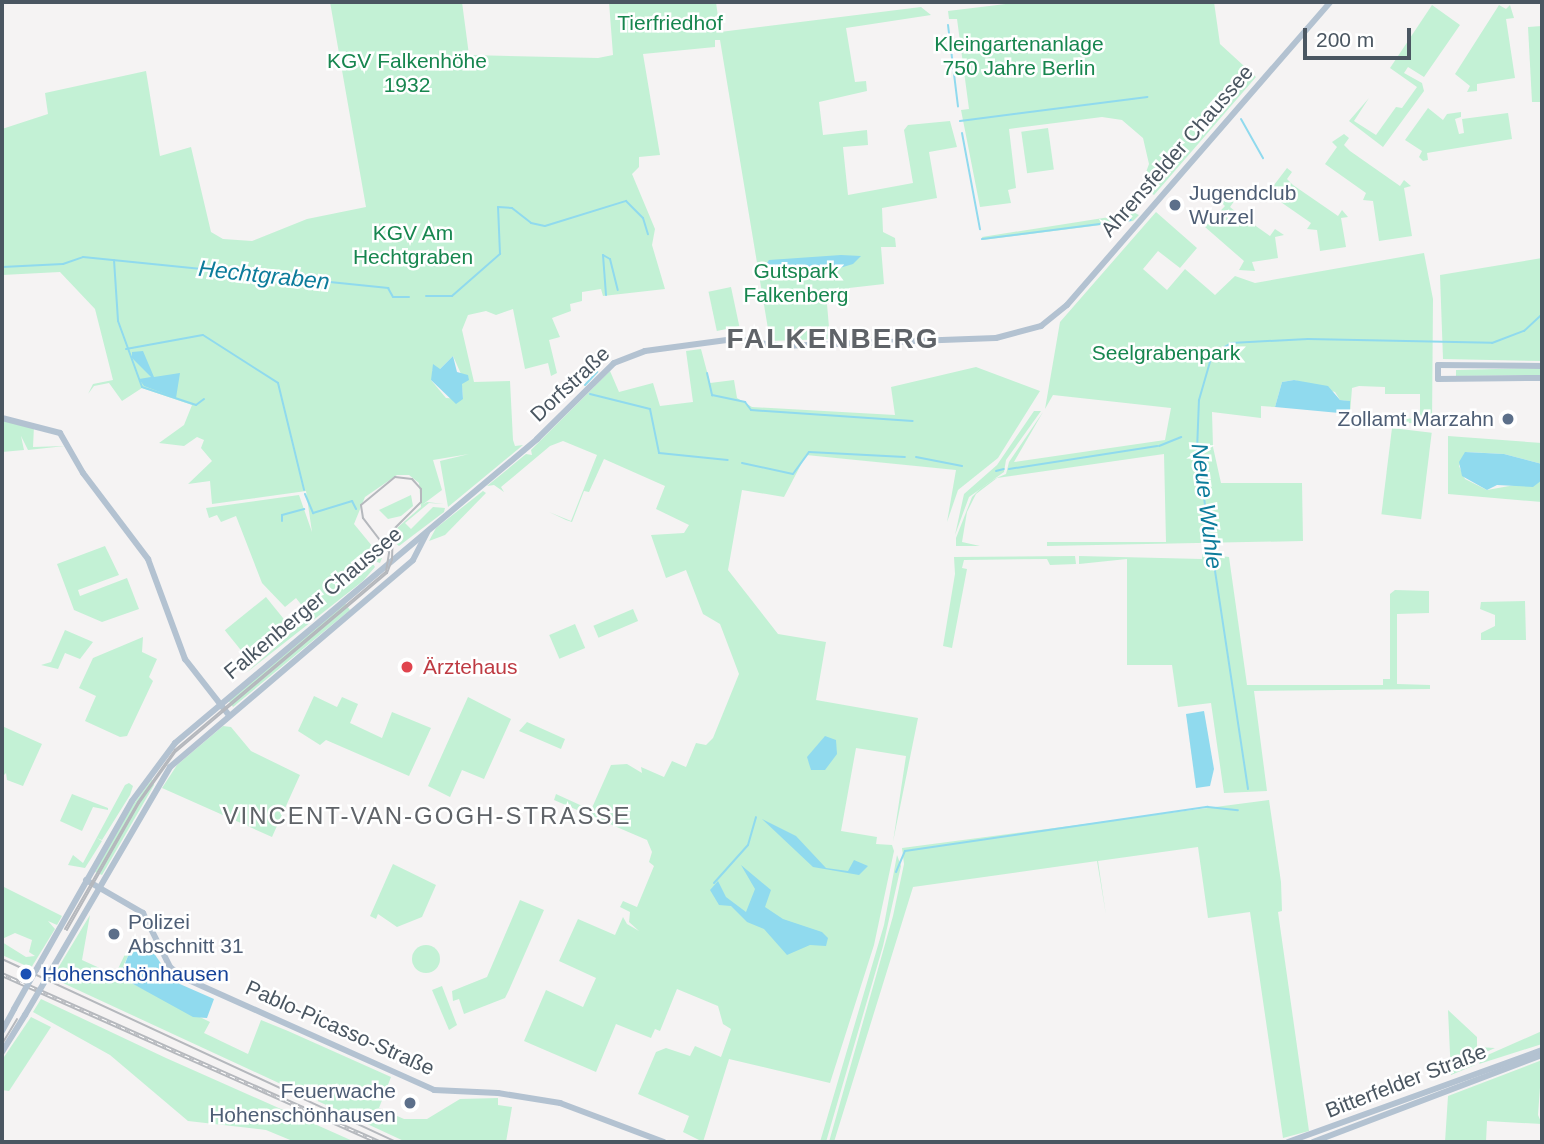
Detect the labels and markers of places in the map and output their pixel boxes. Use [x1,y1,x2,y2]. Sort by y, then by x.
place label: Jugendclub Wurzel [1189,180,1296,230]
marker: Jugendclub Wurzel [1167,197,1183,213]
place label: Zollamt Marzahn [1338,406,1494,432]
marker: Zollamt Marzahn [1500,411,1516,427]
place label: Ärztehaus [423,654,518,680]
marker: Ärztehaus [397,657,417,677]
place label: Polizei Abschnitt 31 [128,909,244,959]
marker: Polizei Abschnitt 31 [106,926,122,942]
place label: Hohenschönhausen [42,961,229,987]
marker: Hohenschönhausen [16,964,36,984]
place label: Feuerwache Hohenschönhausen [209,1078,396,1128]
marker: Feuerwache Hohenschönhausen [402,1095,418,1111]

